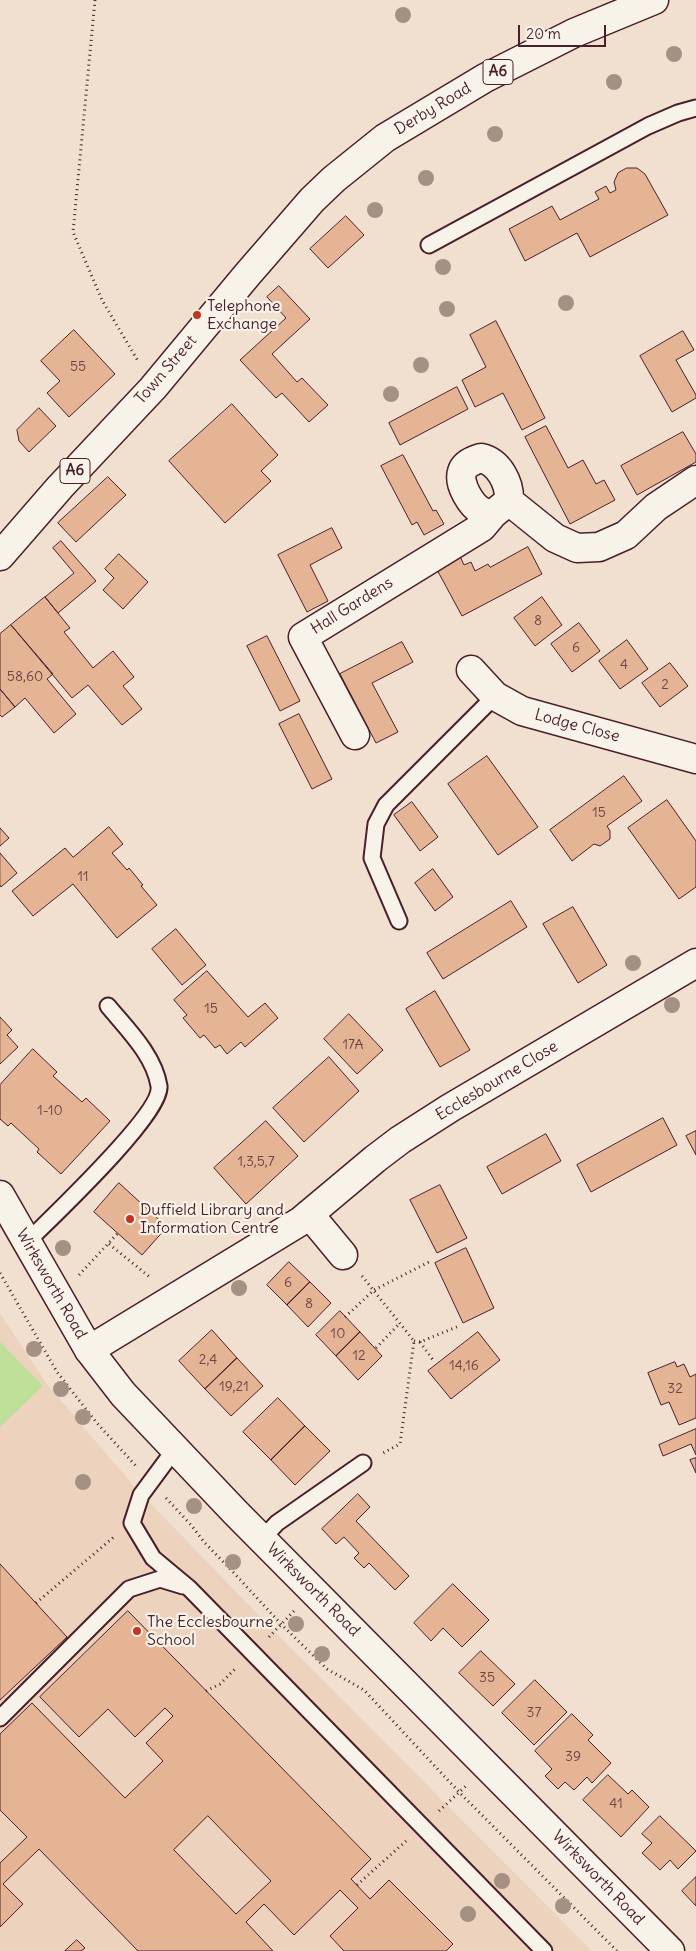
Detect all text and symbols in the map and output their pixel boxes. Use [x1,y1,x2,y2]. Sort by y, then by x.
scale bar [521,15,608,47]
text: 20 m [526,24,561,43]
road number: A6 [483,60,513,84]
street label: Derby Road [391,79,475,139]
place label: Telephone Exchange [207,296,280,334]
marker: Telephone Exchange [191,309,203,321]
street label: Town Street [131,332,201,408]
house number: 55 [70,359,86,375]
road number: A6 [60,458,90,484]
street label: Hall Gardens [307,573,397,639]
house number: 8 [534,613,542,629]
house number: 6 [572,640,580,656]
house number: 4 [620,657,628,673]
house number: 58,60 [7,669,43,685]
house number: 2 [661,677,669,693]
street label: Lodge Close [532,705,622,747]
house number: 15 [592,805,606,821]
house number: 11 [77,869,89,885]
house number: 15 [204,1001,218,1017]
house number: 17A [342,1037,364,1053]
street label: Ecclesbourne Close [432,1037,562,1125]
house number: 1-10 [37,1103,63,1119]
house number: 1,3,5,7 [237,1154,275,1170]
place label: Duffield Library and Information Centre [140,1200,284,1238]
marker: Duffield Library and Information Centre [124,1213,136,1225]
street label: Wirksworth Road [12,1225,90,1343]
house number: 6 [284,1275,292,1291]
house number: 8 [305,1296,313,1312]
house number: 10 [331,1326,345,1342]
house number: 12 [352,1348,366,1364]
house number: 2,4 [199,1352,217,1368]
house number: 14,16 [449,1358,479,1374]
house number: 19,21 [219,1379,249,1395]
house number: 32 [667,1381,683,1397]
street label: Wirksworth Road [262,1539,364,1641]
place label: The Ecclesbourne School [147,1612,273,1650]
marker: The Ecclesbourne School [131,1625,143,1637]
house number: 35 [479,1670,495,1686]
house number: 37 [527,1705,541,1721]
house number: 39 [565,1749,581,1765]
house number: 41 [609,1796,623,1812]
street label: Wirksworth Road [548,1827,648,1929]

